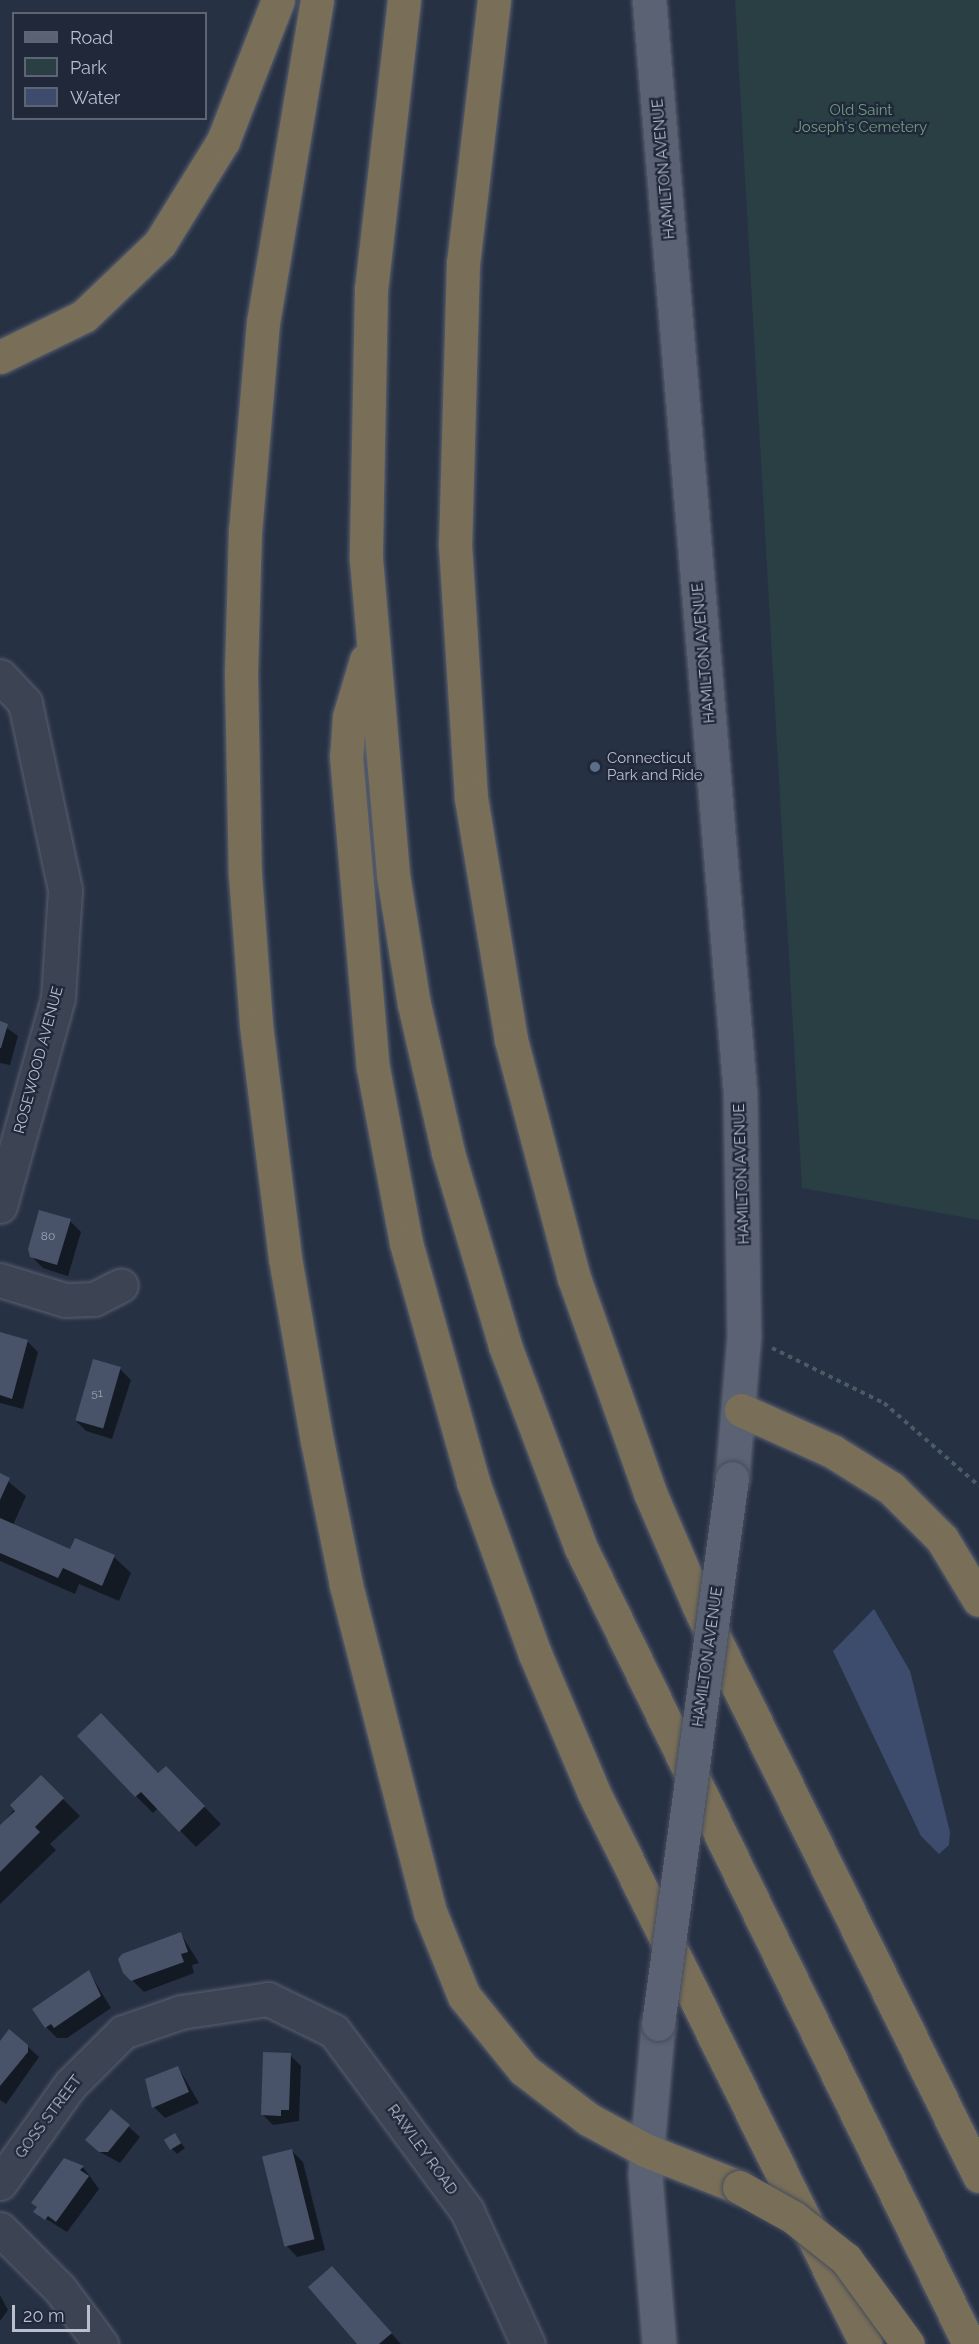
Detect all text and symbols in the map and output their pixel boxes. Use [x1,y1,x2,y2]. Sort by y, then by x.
legend [12,12,207,120]
text: Road [70,27,113,48]
text: Park [70,57,107,78]
text: Water [70,87,120,108]
street label: HAMILTON AVENUE [649,98,679,240]
park label: Old Saint Joseph's Cemetery [795,101,927,136]
street label: HAMILTON AVENUE [689,582,719,724]
place label: Connecticut Park and Ride [607,749,703,784]
marker: Connecticut Park and Ride [588,760,602,774]
street label: ROSEWOOD AVENUE [11,984,67,1136]
street label: HAMILTON AVENUE [731,1103,753,1245]
house number: 80 [41,1230,55,1244]
house number: 51 [91,1387,103,1401]
street label: HAMILTON AVENUE [689,1586,727,1728]
street label: GOSS STREET [12,2072,86,2162]
street label: RAWLEY ROAD [383,2101,461,2199]
scale bar [15,2293,93,2331]
text: 20 m [23,2305,65,2326]

